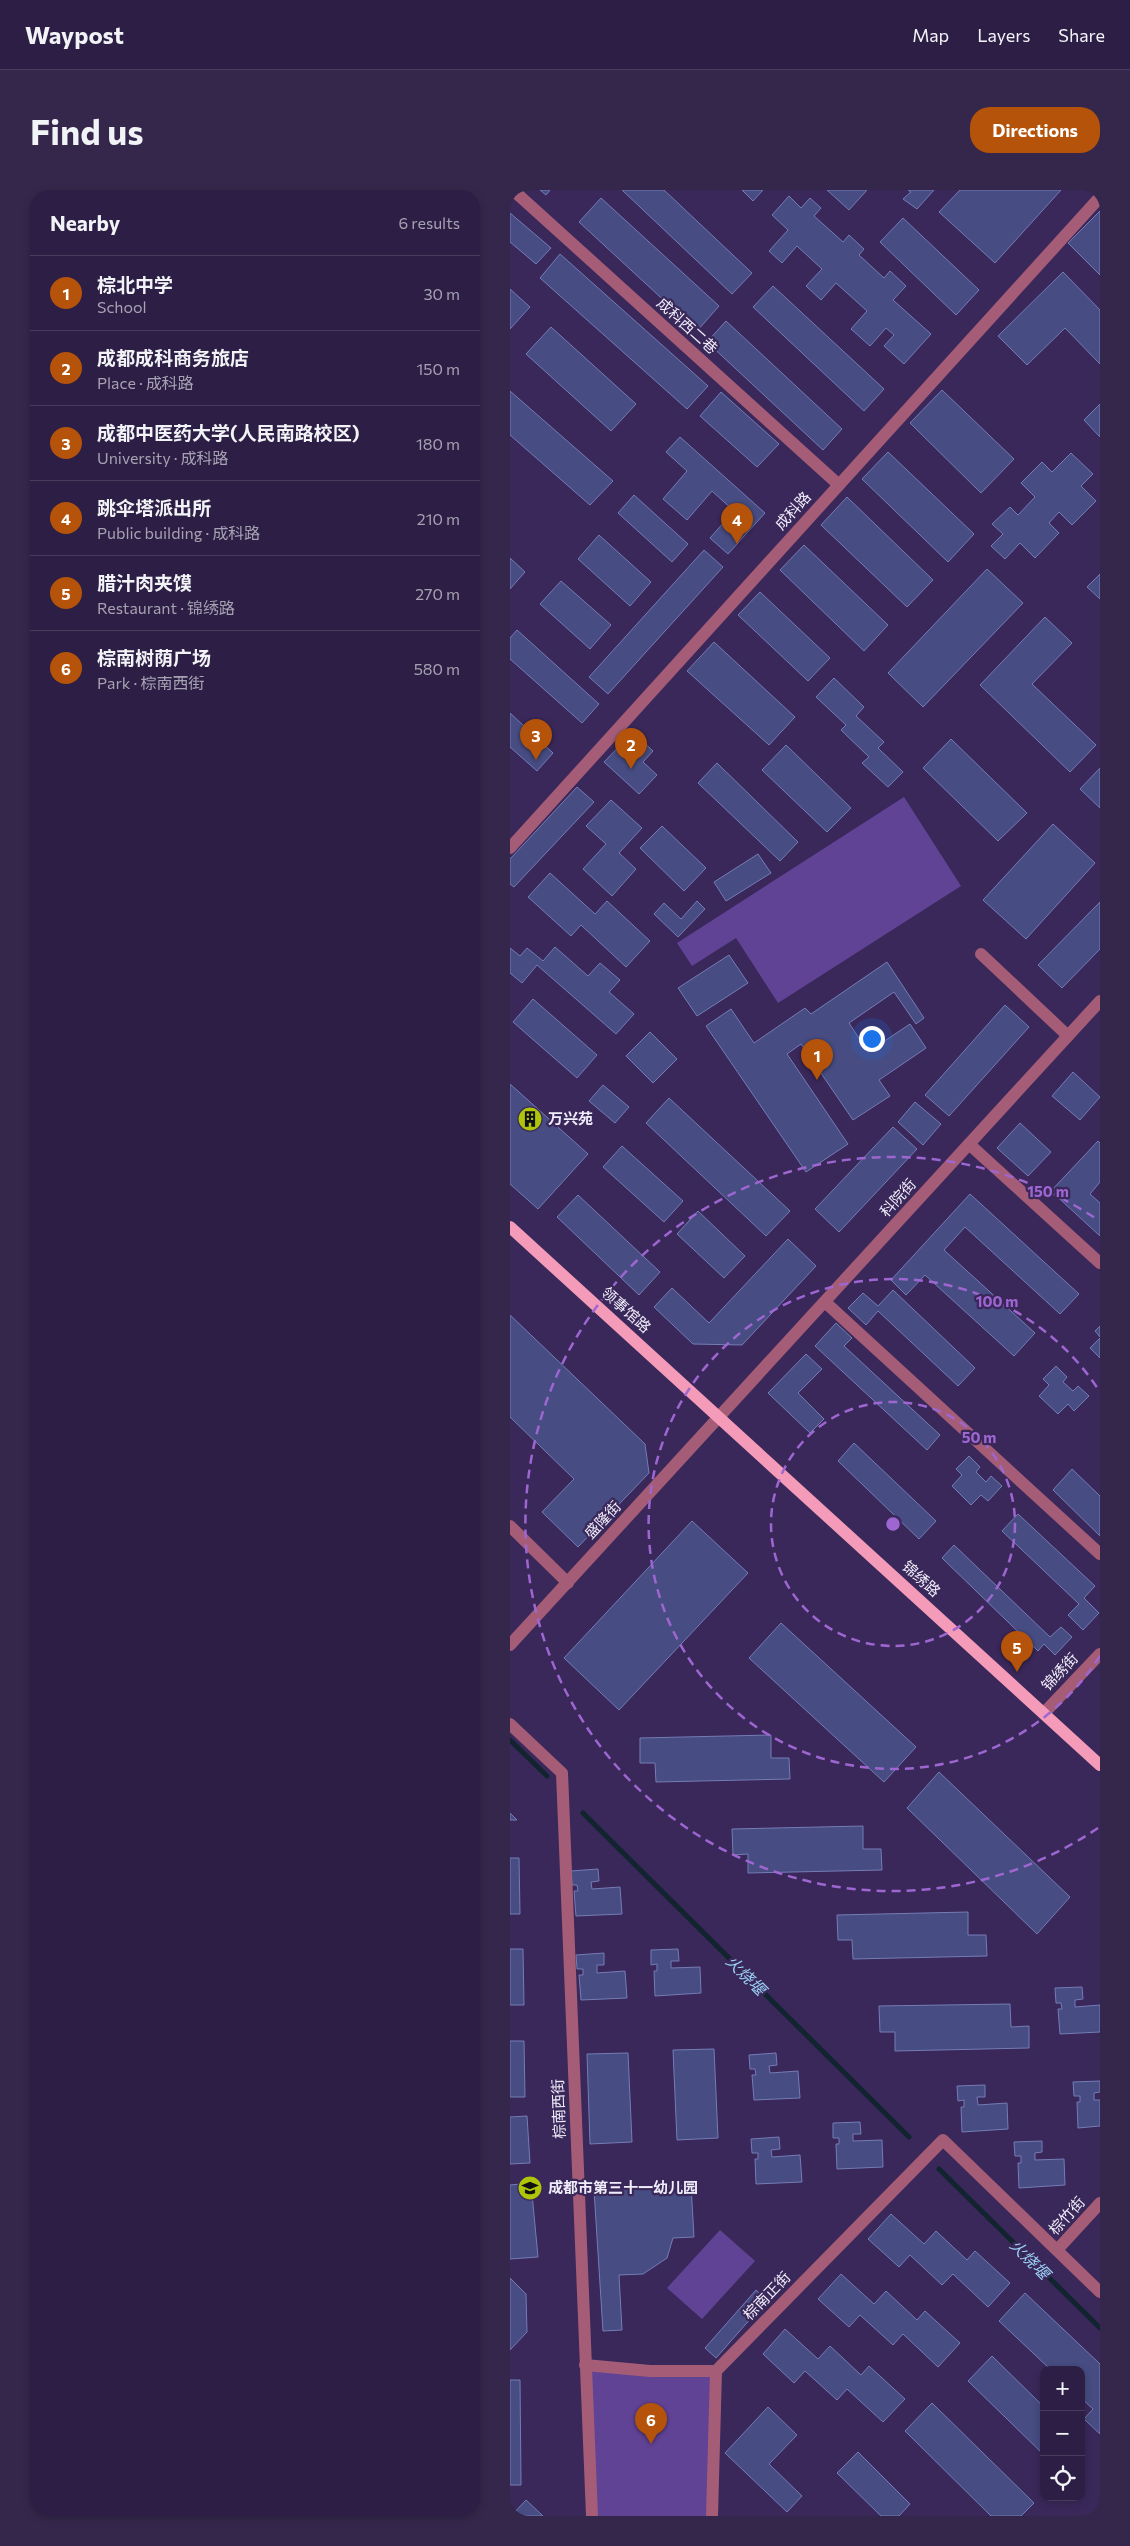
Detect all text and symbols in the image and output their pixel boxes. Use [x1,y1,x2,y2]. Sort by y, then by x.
text: Waypost [25,20,124,49]
text: Map [912,24,949,46]
text: Layers [977,24,1030,46]
text: Share [1058,24,1105,46]
button: Directions [970,107,1100,153]
text: Find us [30,109,144,152]
text: Nearby [50,210,120,235]
text: 6 results [399,213,460,232]
text: 棕北中学 [97,273,173,296]
text: 1 [62,284,70,303]
text: 30 m [423,284,460,303]
street label: 成科西二巷 [654,293,722,357]
text: School [97,297,147,316]
text: 成都成科商务旅店 [97,346,249,369]
text: 2 [61,359,71,378]
text: 150 m [417,359,460,378]
text: Place · 成科路 [97,373,194,392]
text: 成都中医药大学(人民南路校区) [97,421,360,444]
text: 3 [61,434,71,453]
text: 180 m [416,434,460,453]
text: University · 成科路 [97,448,229,467]
street label: 成科路 [771,488,814,533]
text: 跳伞塔派出所 [97,496,211,519]
pin: 4 [721,503,753,544]
text: 4 [61,509,71,528]
text: 210 m [417,509,460,528]
text: Public building · 成科路 [97,523,260,542]
text: 腊汁肉夹馍 [97,571,192,594]
text: 5 [61,584,71,603]
text: 270 m [415,584,460,603]
text: Restaurant · 锦绣路 [97,598,235,617]
text: 棕南树荫广场 [97,646,211,669]
text: 6 [61,659,71,678]
text: 580 m [414,659,460,678]
text: Park · 棕南西街 [97,673,204,692]
pin: 3 [520,719,552,760]
pin: 2 [615,728,647,769]
your location [859,1026,885,1052]
pin: 1 [801,1039,833,1080]
building icon: 万兴苑 [517,1106,543,1132]
place label: 万兴苑 [548,1109,593,1127]
street label: 科院街 [876,1175,919,1220]
text: 150 m [1027,1182,1069,1200]
street label: 领事馆路 [598,1282,655,1336]
text: 100 m [976,1292,1018,1310]
text: 50 m [962,1428,996,1446]
street label: 盛隆街 [580,1497,624,1542]
centre of rings [884,1515,902,1533]
street label: 锦绣路 [899,1557,944,1600]
pin: 5 [1001,1631,1033,1672]
street label: 锦绣街 [1037,1649,1081,1694]
water label: 火烧堰 [723,1951,772,2000]
street label: 棕南西街 [548,2079,568,2139]
school or university icon: 成都市第三十一幼儿园 [517,2175,543,2201]
place label: 成都市第三十一幼儿园 [548,2178,698,2196]
street label: 棕竹街 [1045,2193,1088,2238]
water label: 火烧堰 [1007,2235,1056,2284]
street label: 棕南正街 [739,2267,794,2323]
map controls [1040,2366,1085,2501]
button: + [1040,2366,1085,2411]
pin: 6 [635,2403,667,2444]
button: − [1040,2411,1085,2456]
button: locate [1040,2456,1085,2501]

